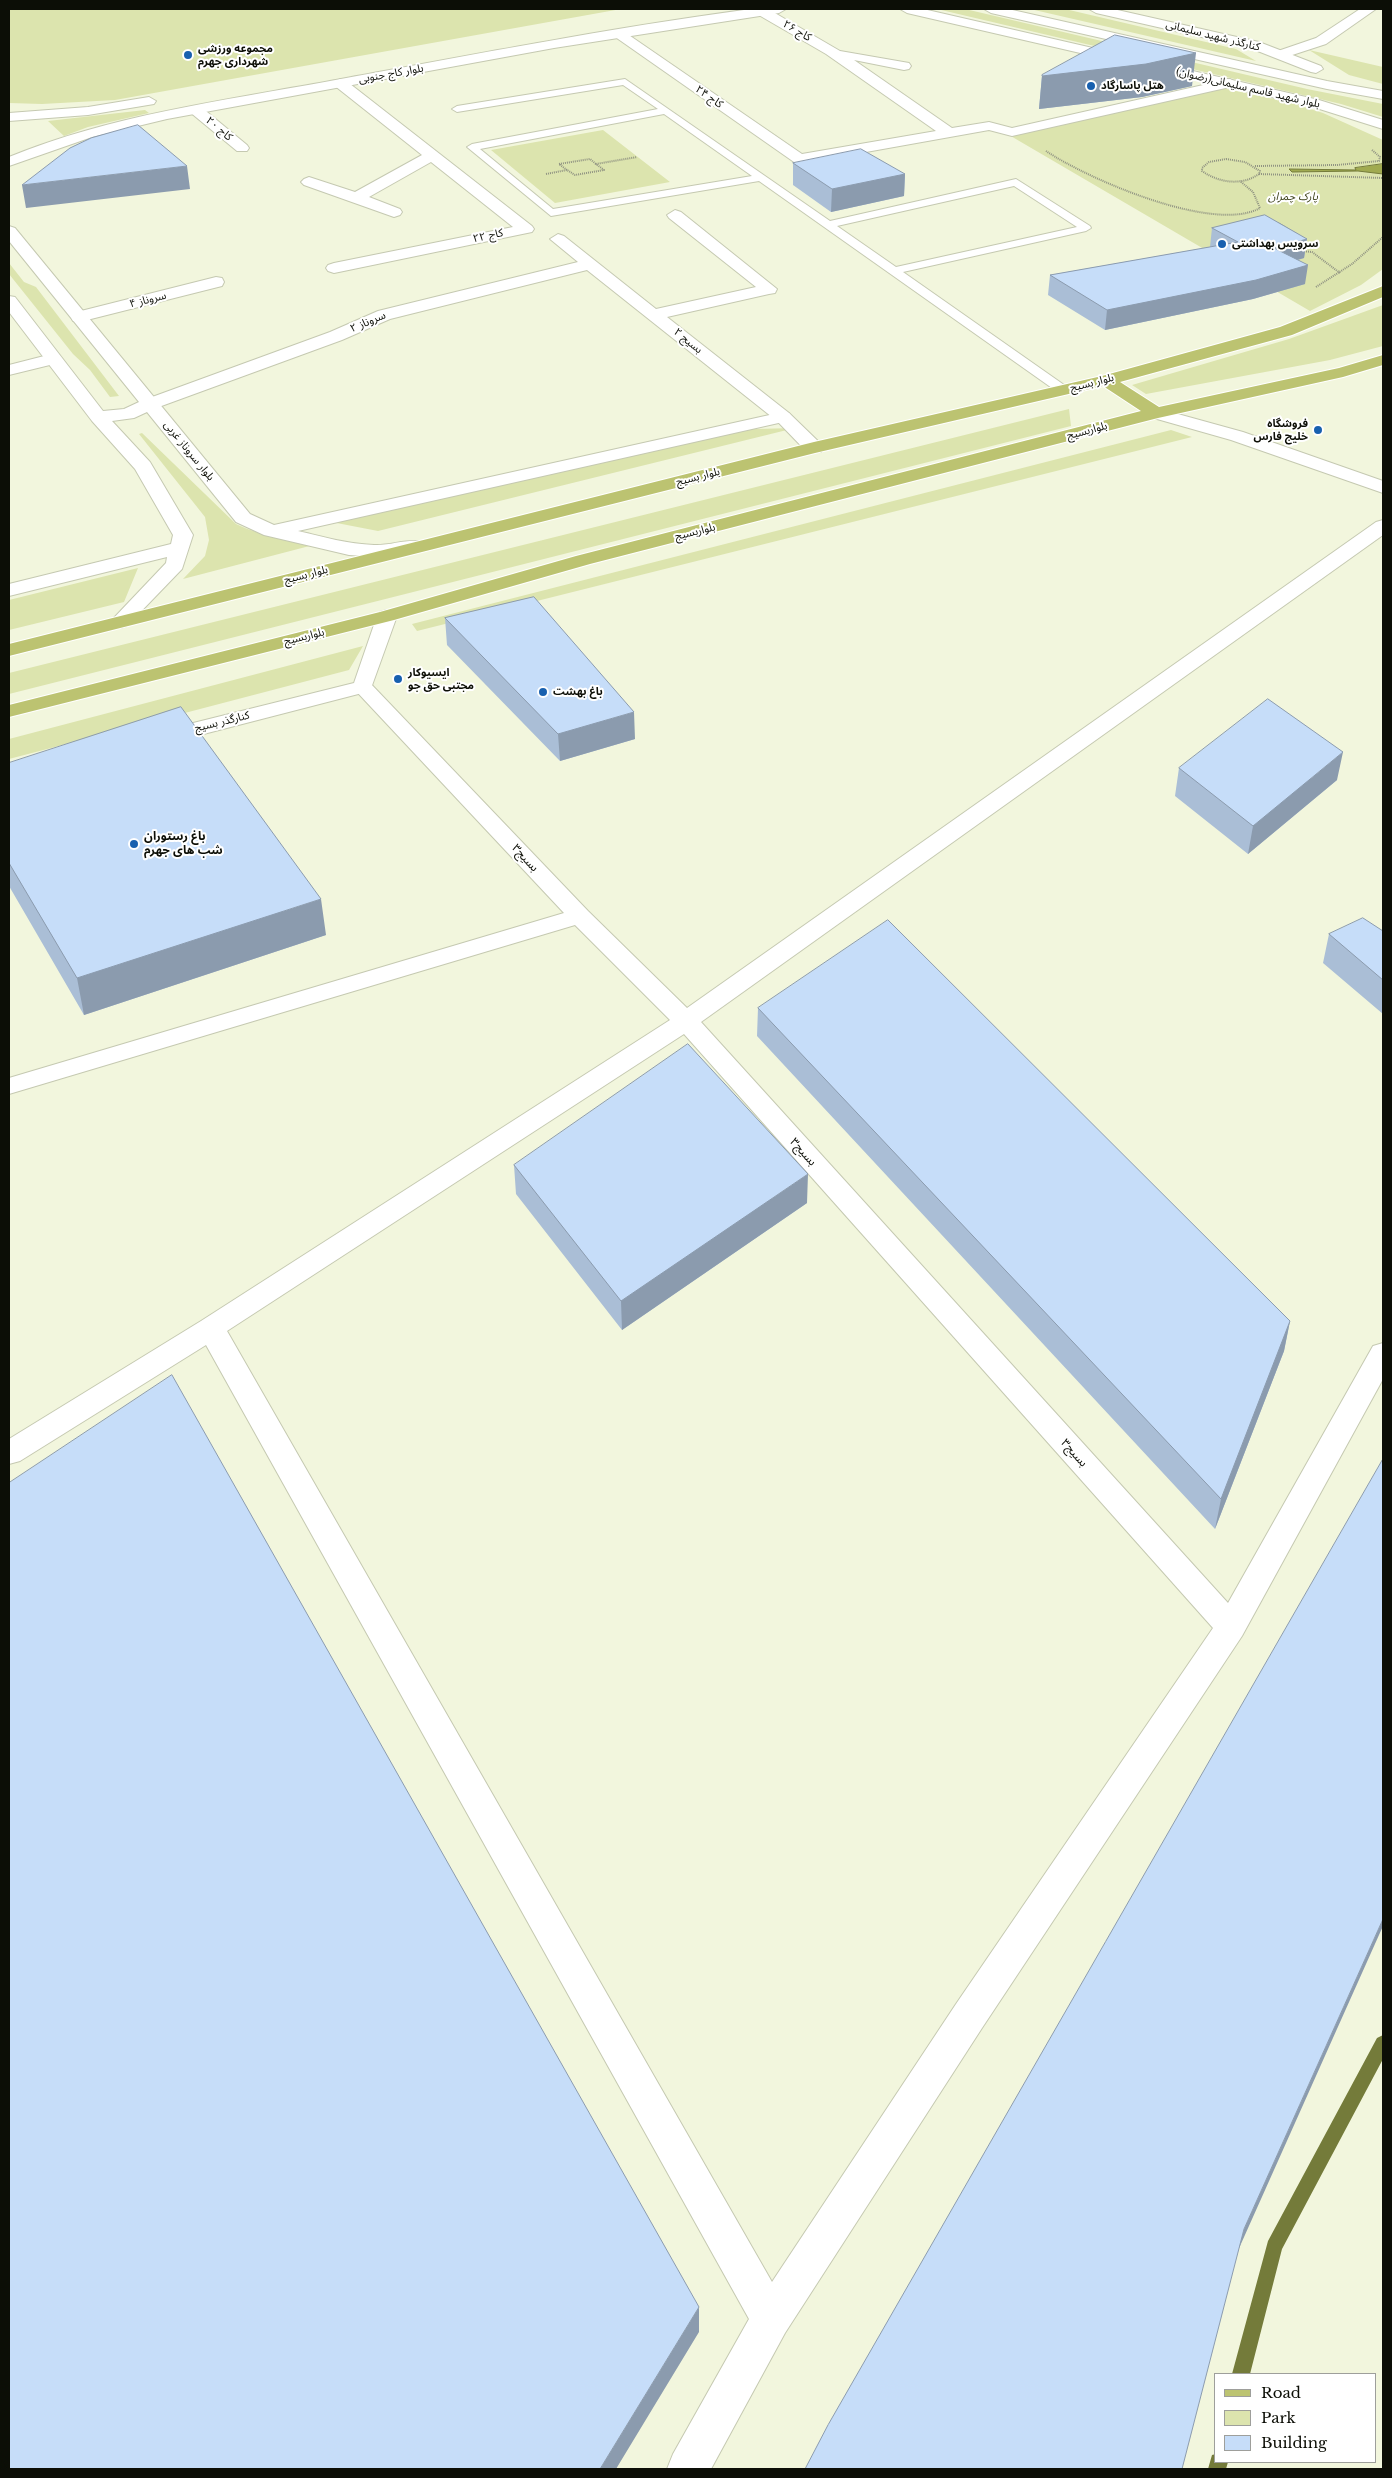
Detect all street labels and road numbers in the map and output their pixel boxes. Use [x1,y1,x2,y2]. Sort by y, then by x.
street label: کاج ۲۶ [780,18,814,44]
street label: کنارگذر شهید سلیمانی [1165,18,1261,54]
street label: بلوار کاج جنوبی [358,62,424,86]
street label: بلوار شهید قاسم سلیمانی(رضوان) [1175,65,1321,111]
street label: کاج ۲۴ [693,83,725,111]
street label: کاج ۲۰ [203,114,235,144]
street label: کاج ۲۲ [472,226,504,246]
street label: سروناز ۴ [128,289,168,311]
street label: سروناز ۲ [348,309,388,335]
street label: بسیج ۲ [671,325,705,357]
street label: بلوار بسیج [1069,371,1115,395]
street label: بلوار سروناز غربی [161,418,217,484]
street label: بلواربسیج [1065,419,1109,443]
street label: بلوار بسیج [675,465,721,489]
street label: بلواربسیج [673,521,717,543]
street label: بلوار بسیج [283,563,329,587]
street label: بلواربسیج [282,626,326,648]
street label: کنارگذر بسیج [193,709,251,735]
street label: بسیج۳ [509,841,541,875]
street label: بسیج۳ [787,1135,819,1169]
street label: بسیج۳ [1058,1436,1090,1470]

